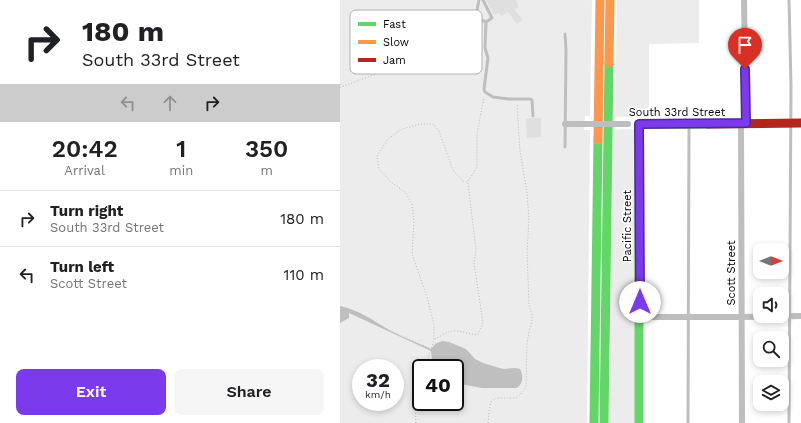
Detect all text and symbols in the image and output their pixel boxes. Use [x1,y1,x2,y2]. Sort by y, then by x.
legend [350,10,482,74]
text: 180 m [82,15,164,48]
icon: right [16,16,68,68]
text: Fast [383,18,406,31]
pin [728,28,762,69]
icon: arrive [734,34,756,56]
text: Slow [383,36,409,49]
text: South 33rd Street [82,49,240,70]
text: Jam [383,54,406,67]
icon: left [117,92,139,114]
icon: ahead [159,92,181,114]
icon: right [201,92,223,114]
street label: South 33rd Street [629,106,726,119]
text: 20:42 [52,135,118,163]
text: 1 [176,135,186,163]
text: 350 [245,135,288,163]
text: Arrival [64,163,105,178]
text: min [169,163,193,178]
text: m [260,163,273,178]
street label: Pacific Street [621,189,634,262]
text: Turn right [50,202,123,220]
icon: right [16,208,38,230]
text: 180 m [280,210,324,228]
text: South 33rd Street [50,220,164,235]
street label: Scott Street [725,240,738,306]
north arrow [753,243,789,279]
map controls [753,243,789,411]
text: Turn left [50,258,114,276]
icon: left [16,264,38,286]
text: 110 m [284,266,324,284]
text: Scott Street [50,276,127,291]
position arrow [619,281,661,323]
button: sound [753,287,789,323]
button: search [753,331,789,367]
speed limit sign: 40 [412,359,464,411]
text: 32 [366,368,390,392]
button: Exit [16,369,166,415]
button: Share [174,369,324,415]
button: layers [753,375,789,411]
text: km/h [365,389,391,400]

